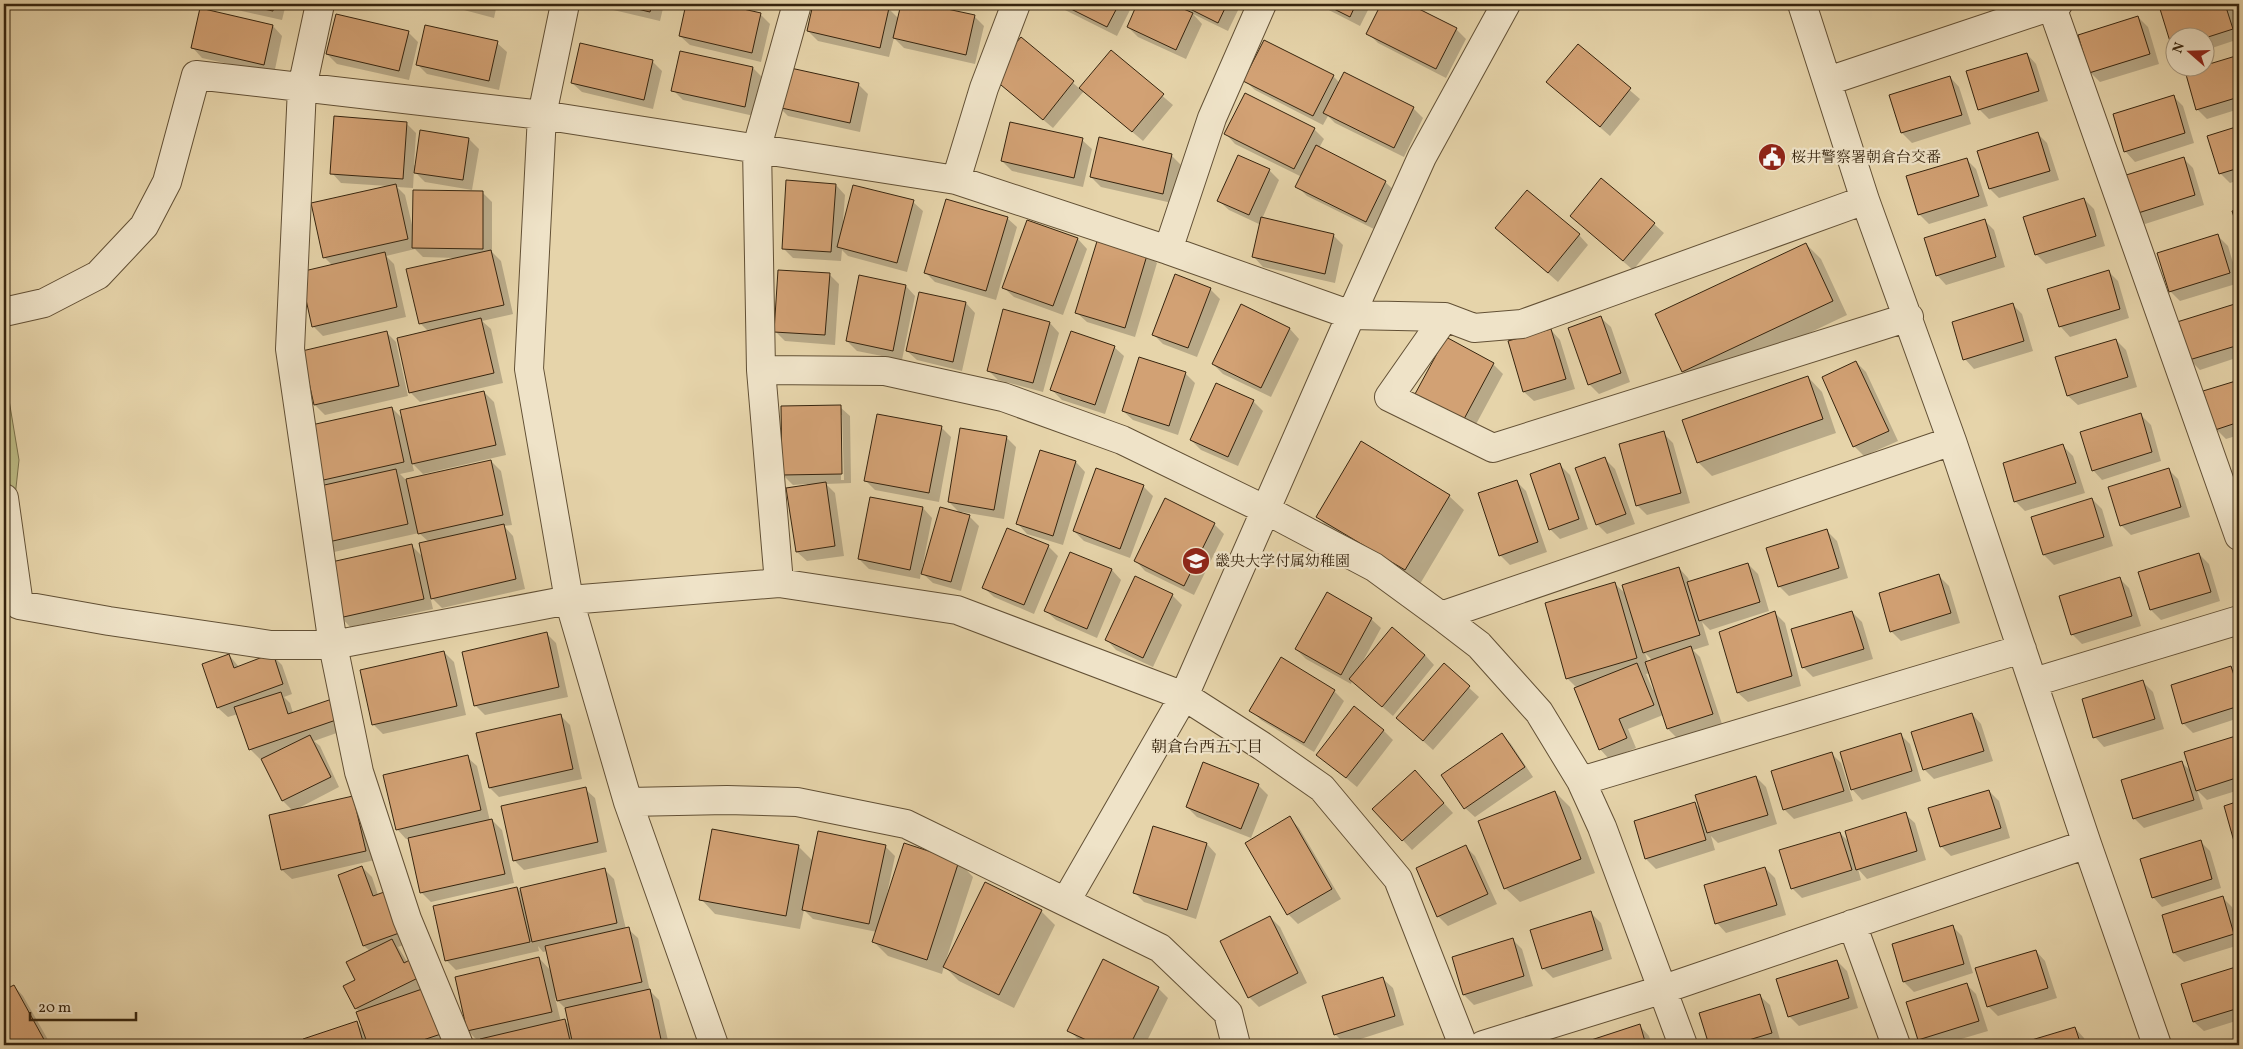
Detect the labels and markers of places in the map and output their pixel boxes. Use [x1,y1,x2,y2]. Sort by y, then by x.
public building icon: 桜井警察署朝倉台交番 [1757,142,1787,172]
place label: 桜井警察署朝倉台交番 [1791,148,1941,169]
school or university icon: 畿央大学付属幼稚園 [1181,546,1211,576]
place label: 畿央大学付属幼稚園 [1215,552,1350,573]

